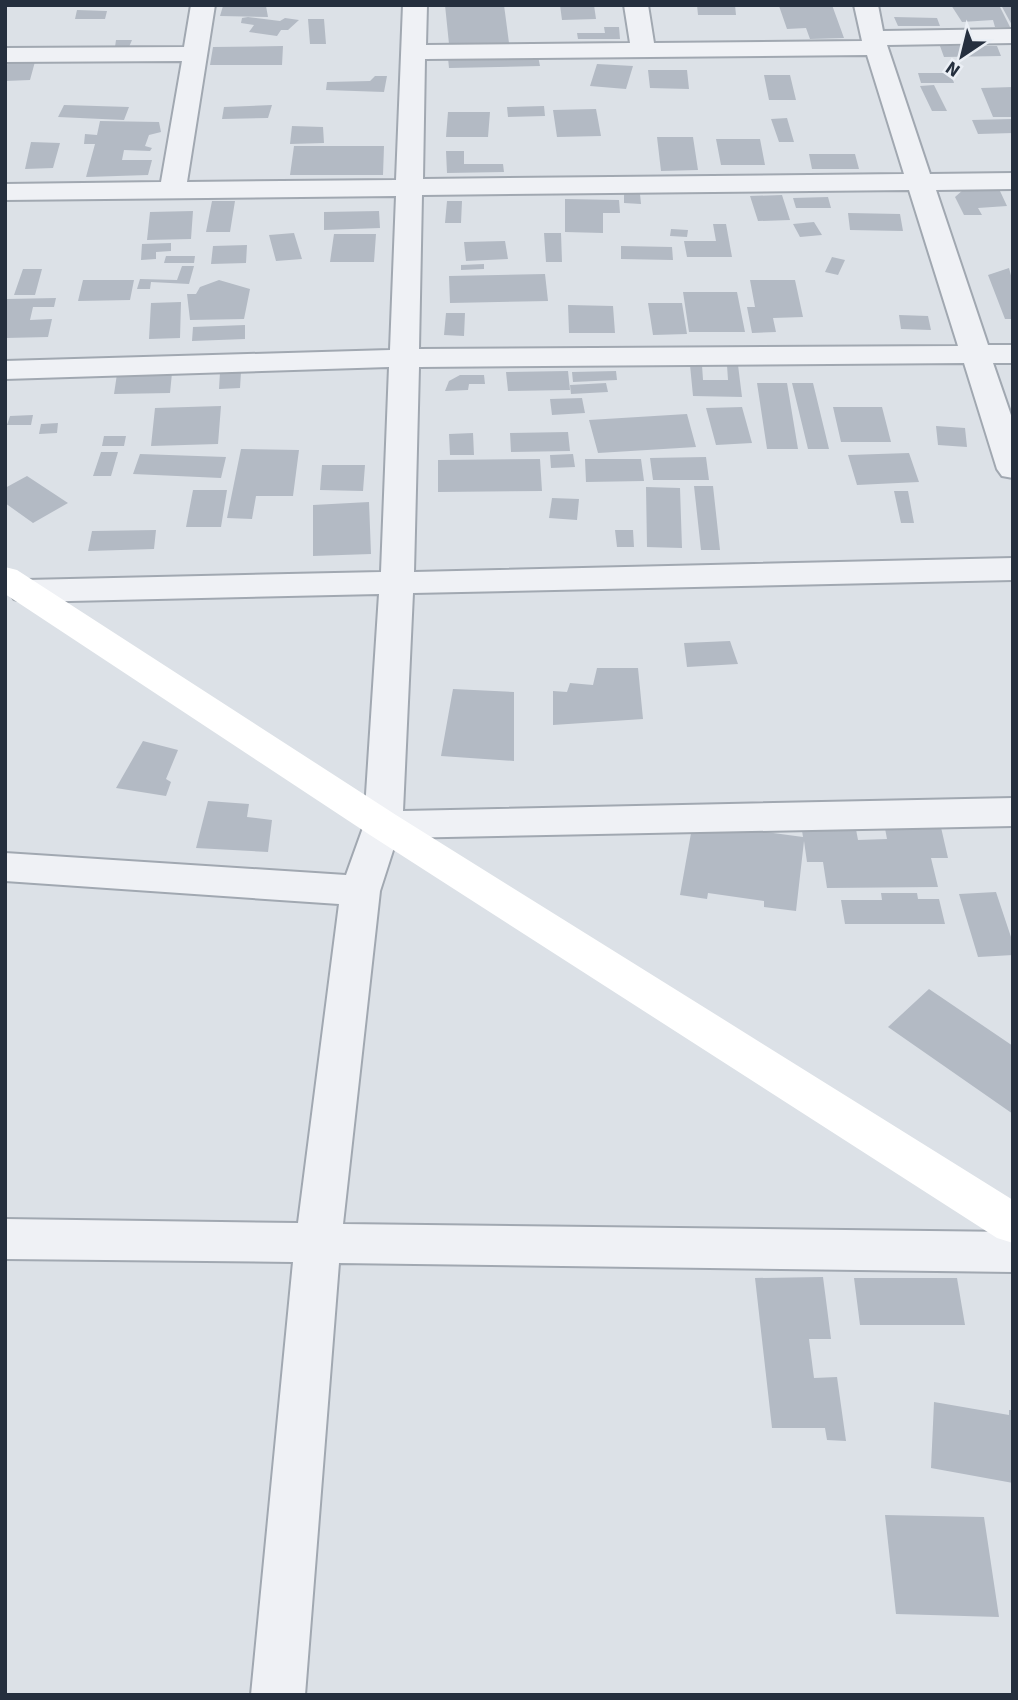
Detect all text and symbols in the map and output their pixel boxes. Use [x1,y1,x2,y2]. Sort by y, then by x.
north arrow [927,21,997,91]
text: N [940,54,966,83]

